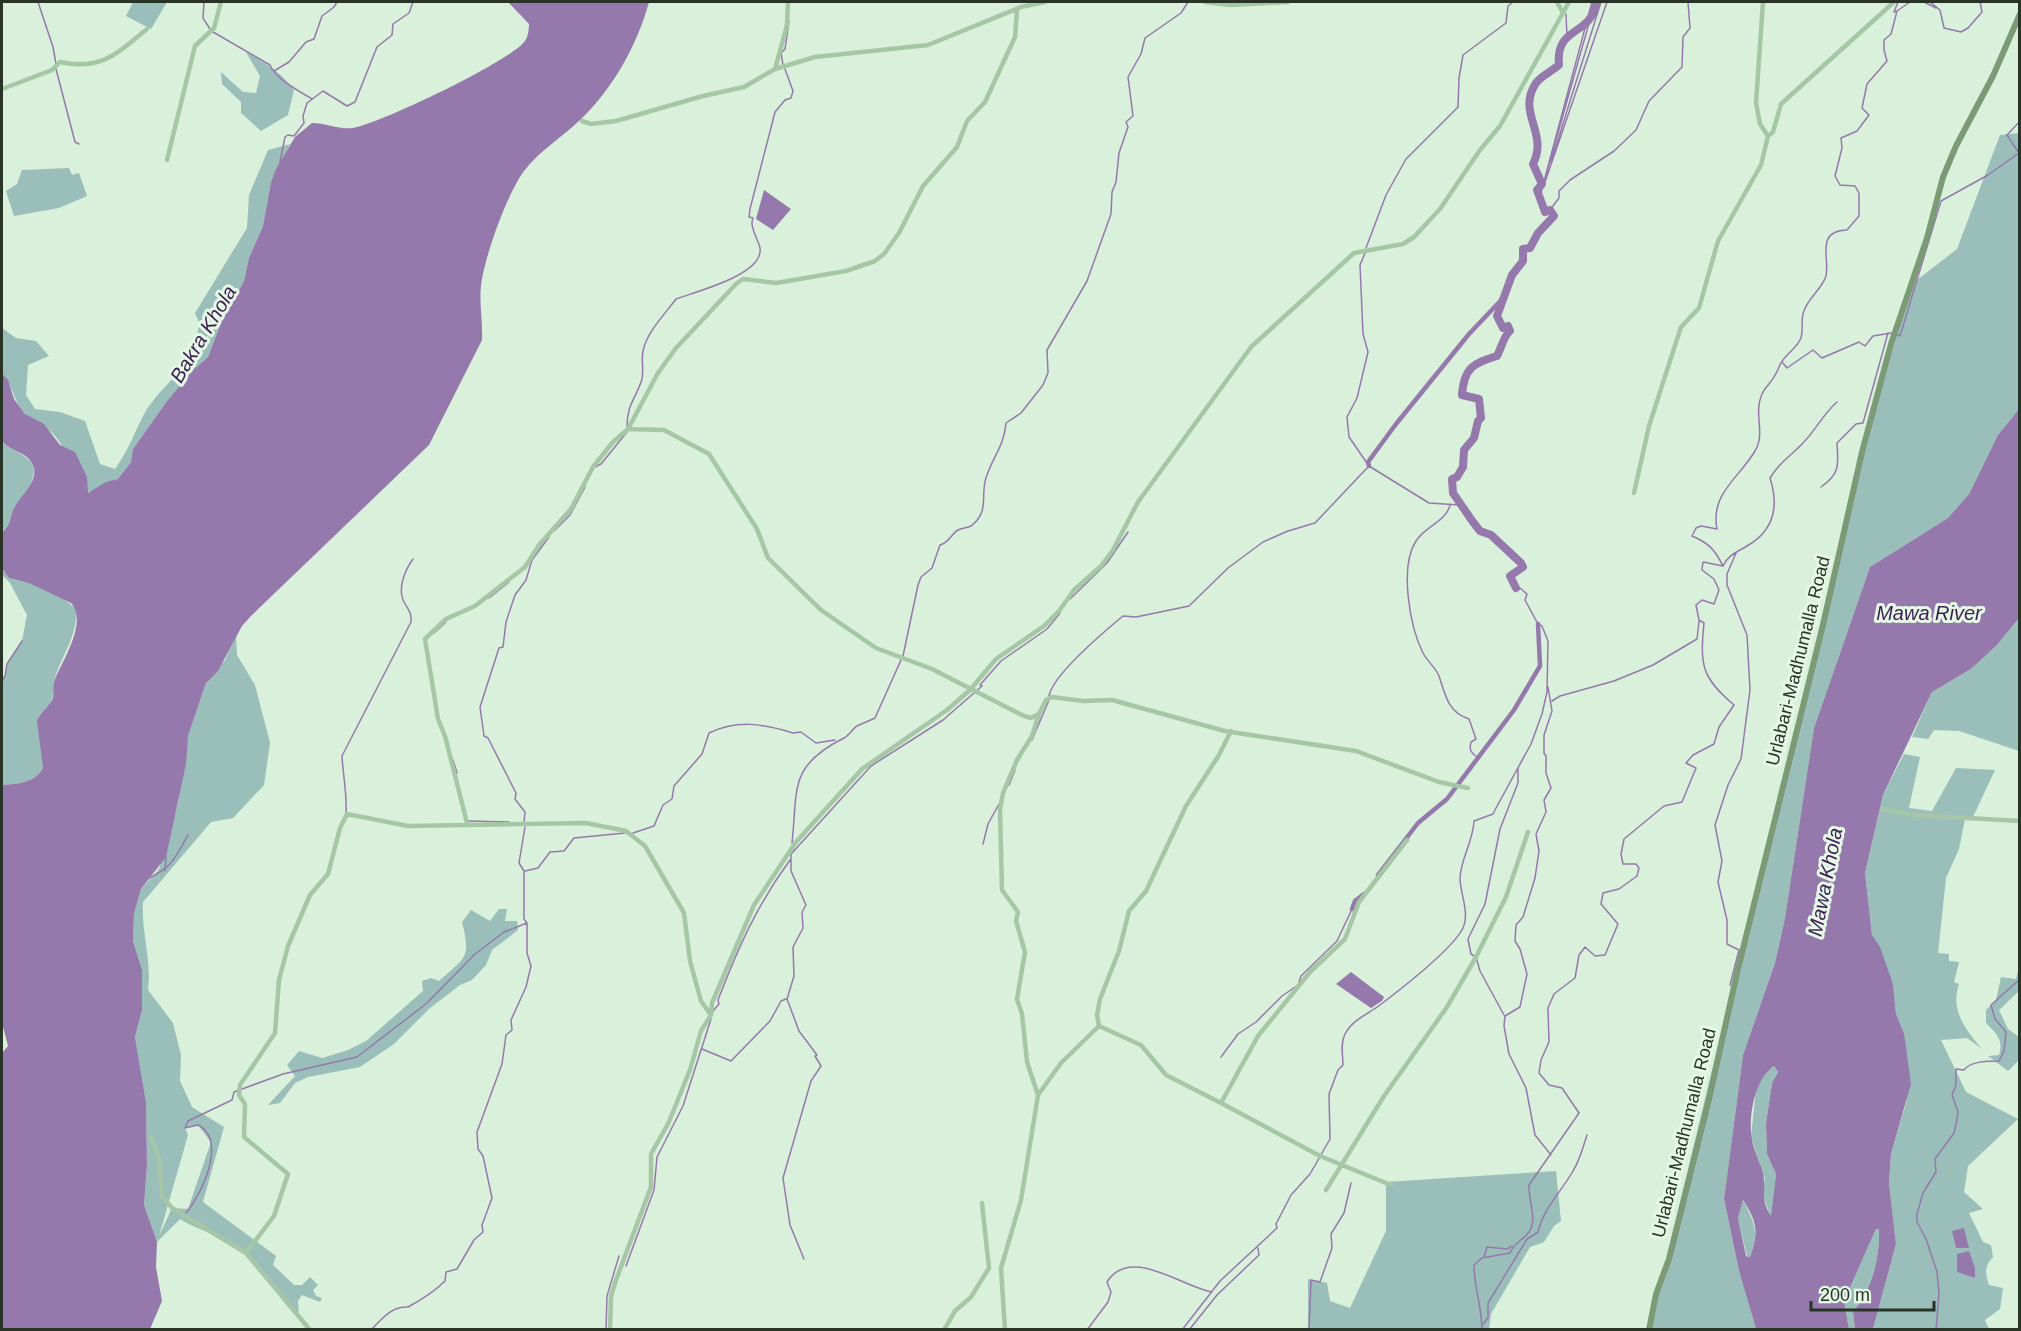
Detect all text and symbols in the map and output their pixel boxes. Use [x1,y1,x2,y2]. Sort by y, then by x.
water label: Bakra Khola [166,282,240,386]
street label: Urlabari-Madhumalla Road [1762,554,1834,768]
water label: Mawa River [1876,602,1983,624]
water label: Mawa Khola [1804,826,1846,938]
street label: Urlabari-Madhumalla Road [1648,1026,1720,1240]
scale bar [1811,1274,1934,1312]
text: 200 m [1820,1285,1870,1305]

